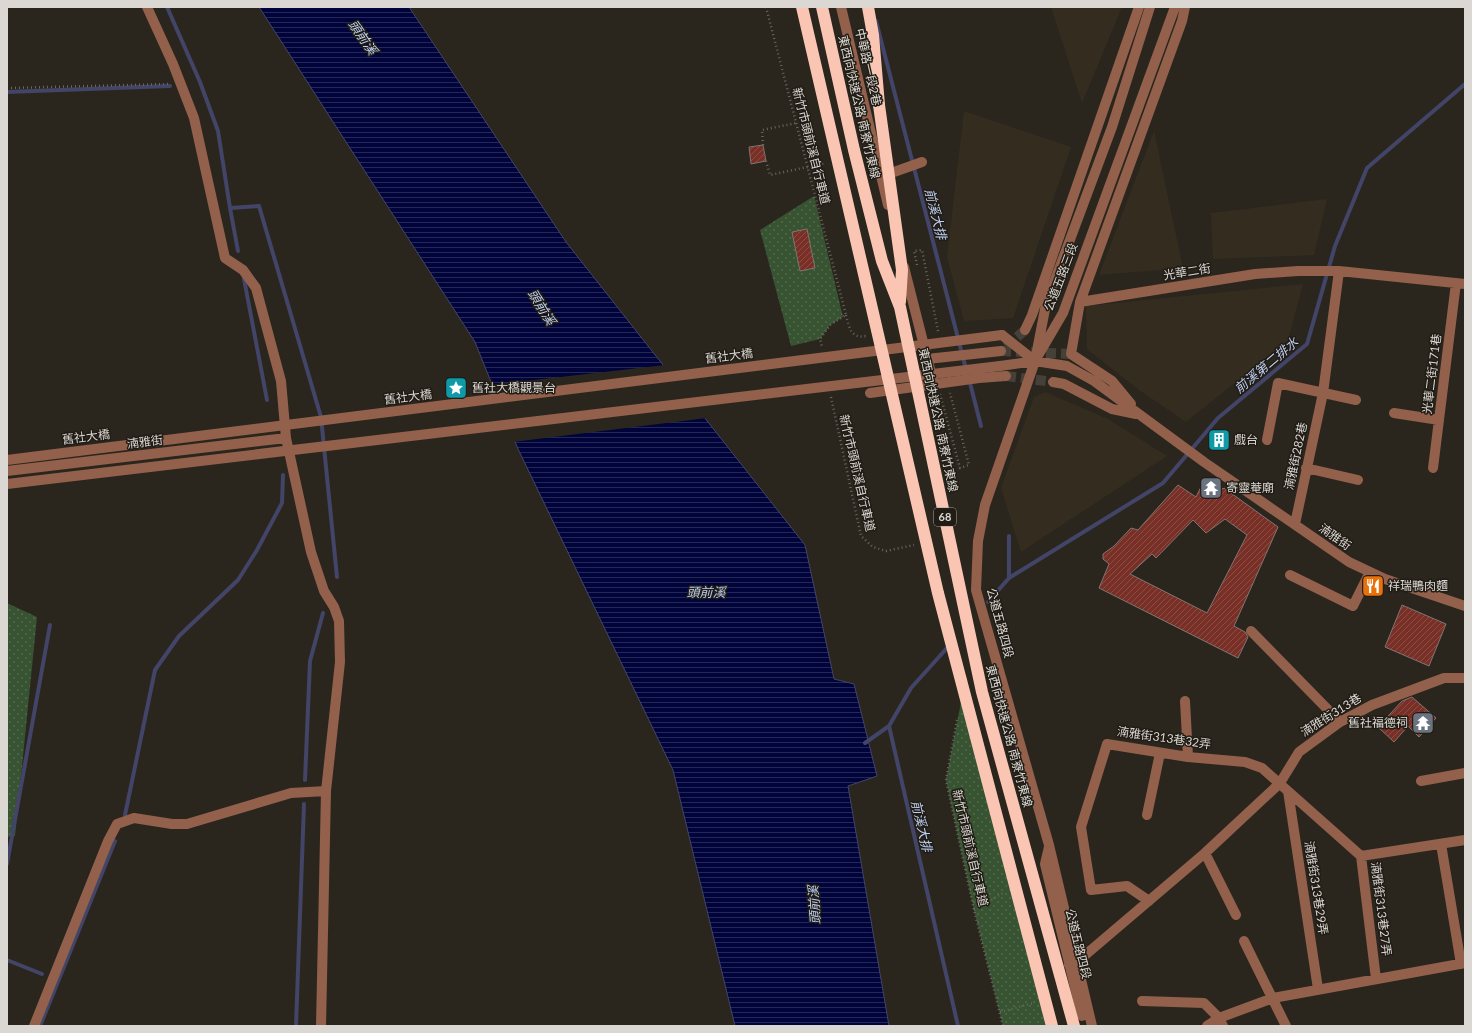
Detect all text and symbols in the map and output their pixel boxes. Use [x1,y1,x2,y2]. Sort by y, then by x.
water label: 頭前溪 [345,16,382,59]
street label: 中華路一段2巷 [852,27,885,107]
street label: 東西向快速公路 南寮竹東線 [836,34,883,180]
street label: 新竹市頭前溪自行車道 [790,86,833,206]
water label: 前溪大排 [922,187,951,243]
street label: 公道五路三段 [1041,241,1080,313]
street label: 光華二街 [1162,260,1212,283]
water label: 頭前溪 [525,286,560,329]
water label: 前溪第二排水 [1231,333,1302,396]
street label: 光華二街171巷 [1419,333,1444,415]
street label: 舊社大橋 [704,345,754,366]
street label: 東西向快速公路 南寮竹東線 [916,346,961,493]
place icon: 舊社大橋觀景台 [443,375,469,401]
place label: 舊社大橋觀景台 [472,380,556,395]
street label: 舊社大橋 [383,386,433,407]
street label: 新竹市頭前溪自行車道 [837,413,878,533]
street label: 湳雅街282巷 [1281,421,1310,491]
street label: 舊社大橋 [61,426,111,447]
building icon: 戲台 [1206,427,1232,453]
street label: 湳雅街 [126,432,164,451]
place label: 戲台 [1234,432,1258,447]
temple icon: 寄靈菴廟 [1198,475,1224,501]
place label: 寄靈菴廟 [1226,480,1274,495]
road number: 68 [934,508,956,526]
street label: 湳雅街 [1316,520,1354,553]
restaurant icon: 祥瑞鴨肉麵 [1360,573,1386,599]
place label: 祥瑞鴨肉麵 [1388,578,1448,593]
water label: 頭前溪 [686,584,727,600]
street label: 公道五路四段 [984,586,1017,660]
street label: 東西向快速公路 南寮竹東線 [983,663,1036,809]
street label: 湳雅街313巷 [1298,690,1364,739]
temple icon: 舊社福德祠 [1410,710,1436,736]
place label: 舊社福德祠 [1348,715,1408,730]
street label: 湳雅街313巷32弄 [1116,723,1212,752]
street label: 新竹市頭前溪自行車道 [950,788,991,908]
water label: 前溪大排 [908,799,936,855]
street label: 湳雅街313巷29弄 [1302,840,1331,936]
street label: 湳雅街313巷27弄 [1368,861,1395,957]
water label: 頭前溪 [805,883,823,925]
street label: 公道五路四段 [1062,907,1094,981]

